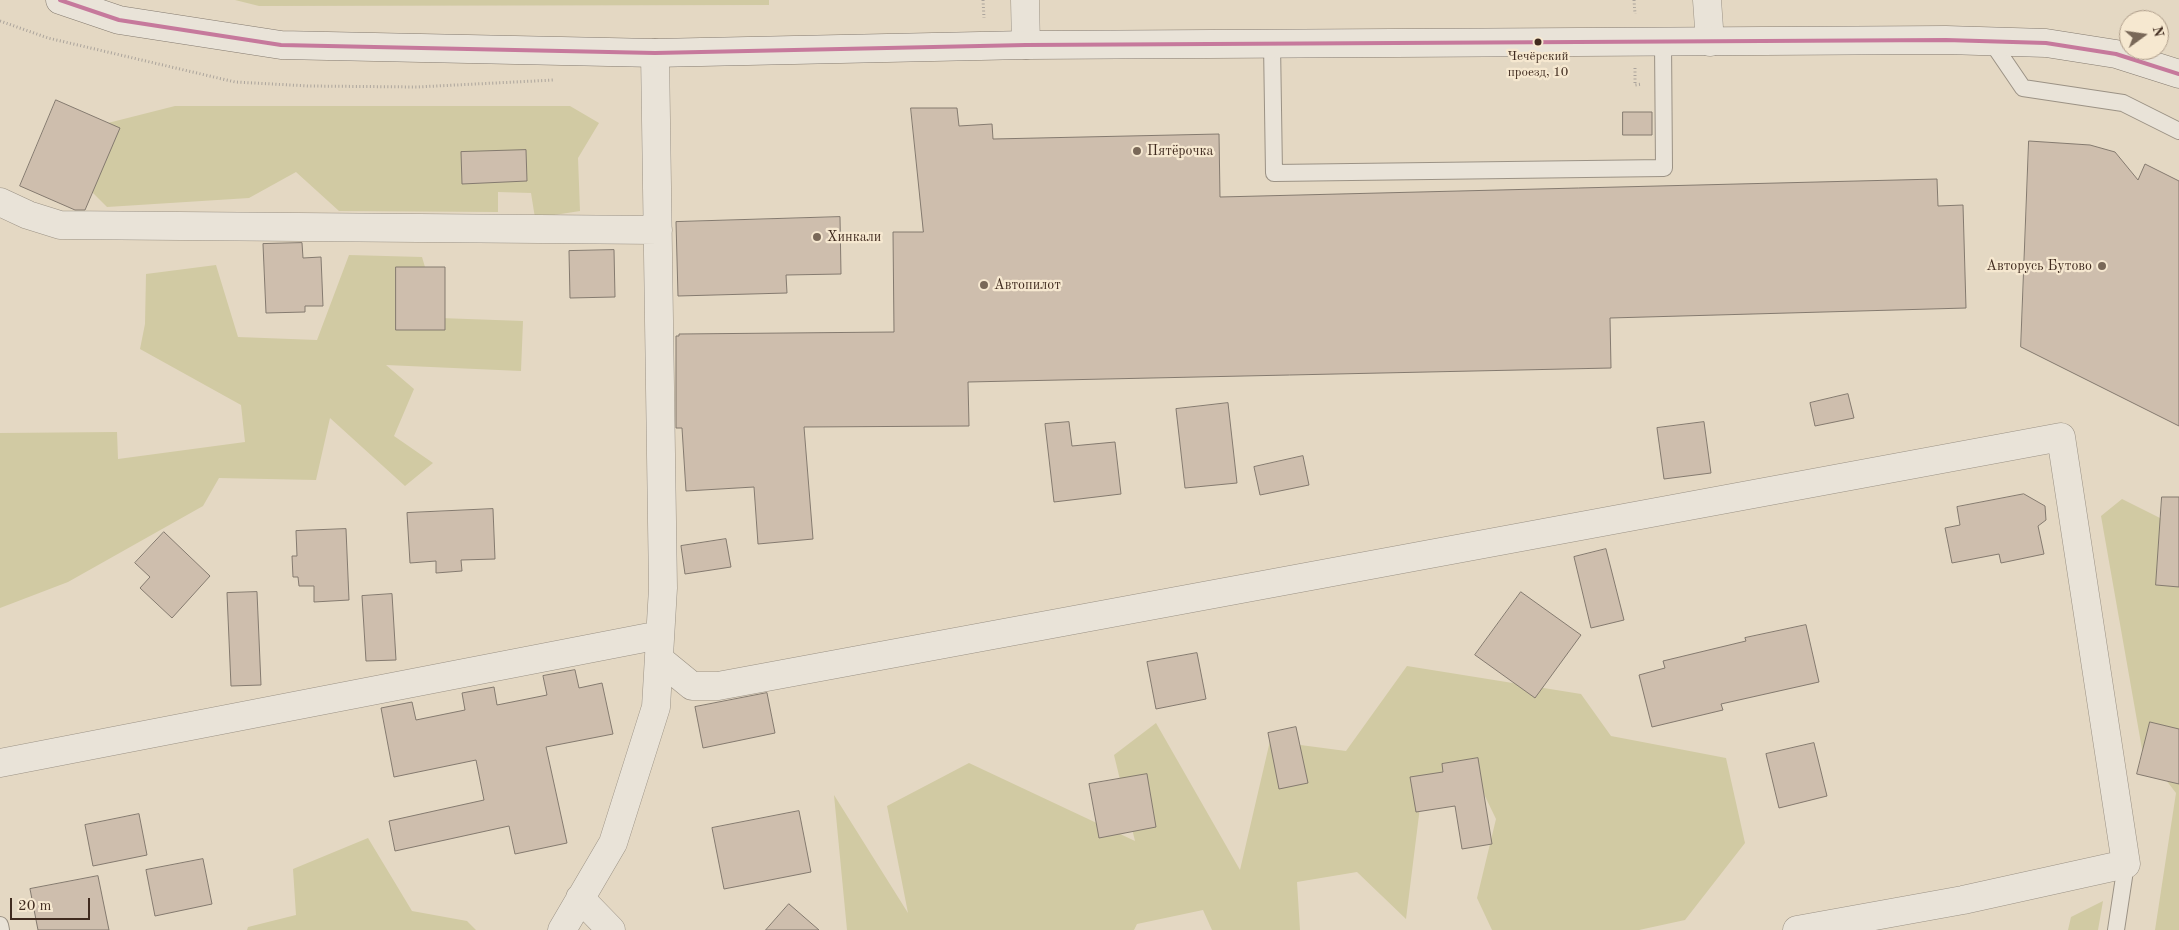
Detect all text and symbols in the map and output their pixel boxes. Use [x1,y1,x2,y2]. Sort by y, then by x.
north arrow [2119,10,2169,60]
text: N [2149,25,2166,38]
marker: Чечёрский проезд, 10 [1533,37,1543,47]
place label: Чечёрский проезд, 10 [1508,49,1568,80]
place label: Пятёрочка [1147,143,1213,159]
marker: Пятёрочка [1131,145,1143,157]
place label: Хинкали [827,229,881,245]
marker: Хинкали [811,231,823,243]
place label: Авторусь Бутово [1986,258,2092,274]
marker: Авторусь Бутово [2096,260,2108,272]
place label: Автопилот [994,277,1061,293]
marker: Автопилот [978,279,990,291]
scale bar [12,888,92,920]
text: 20 m [18,899,52,914]

